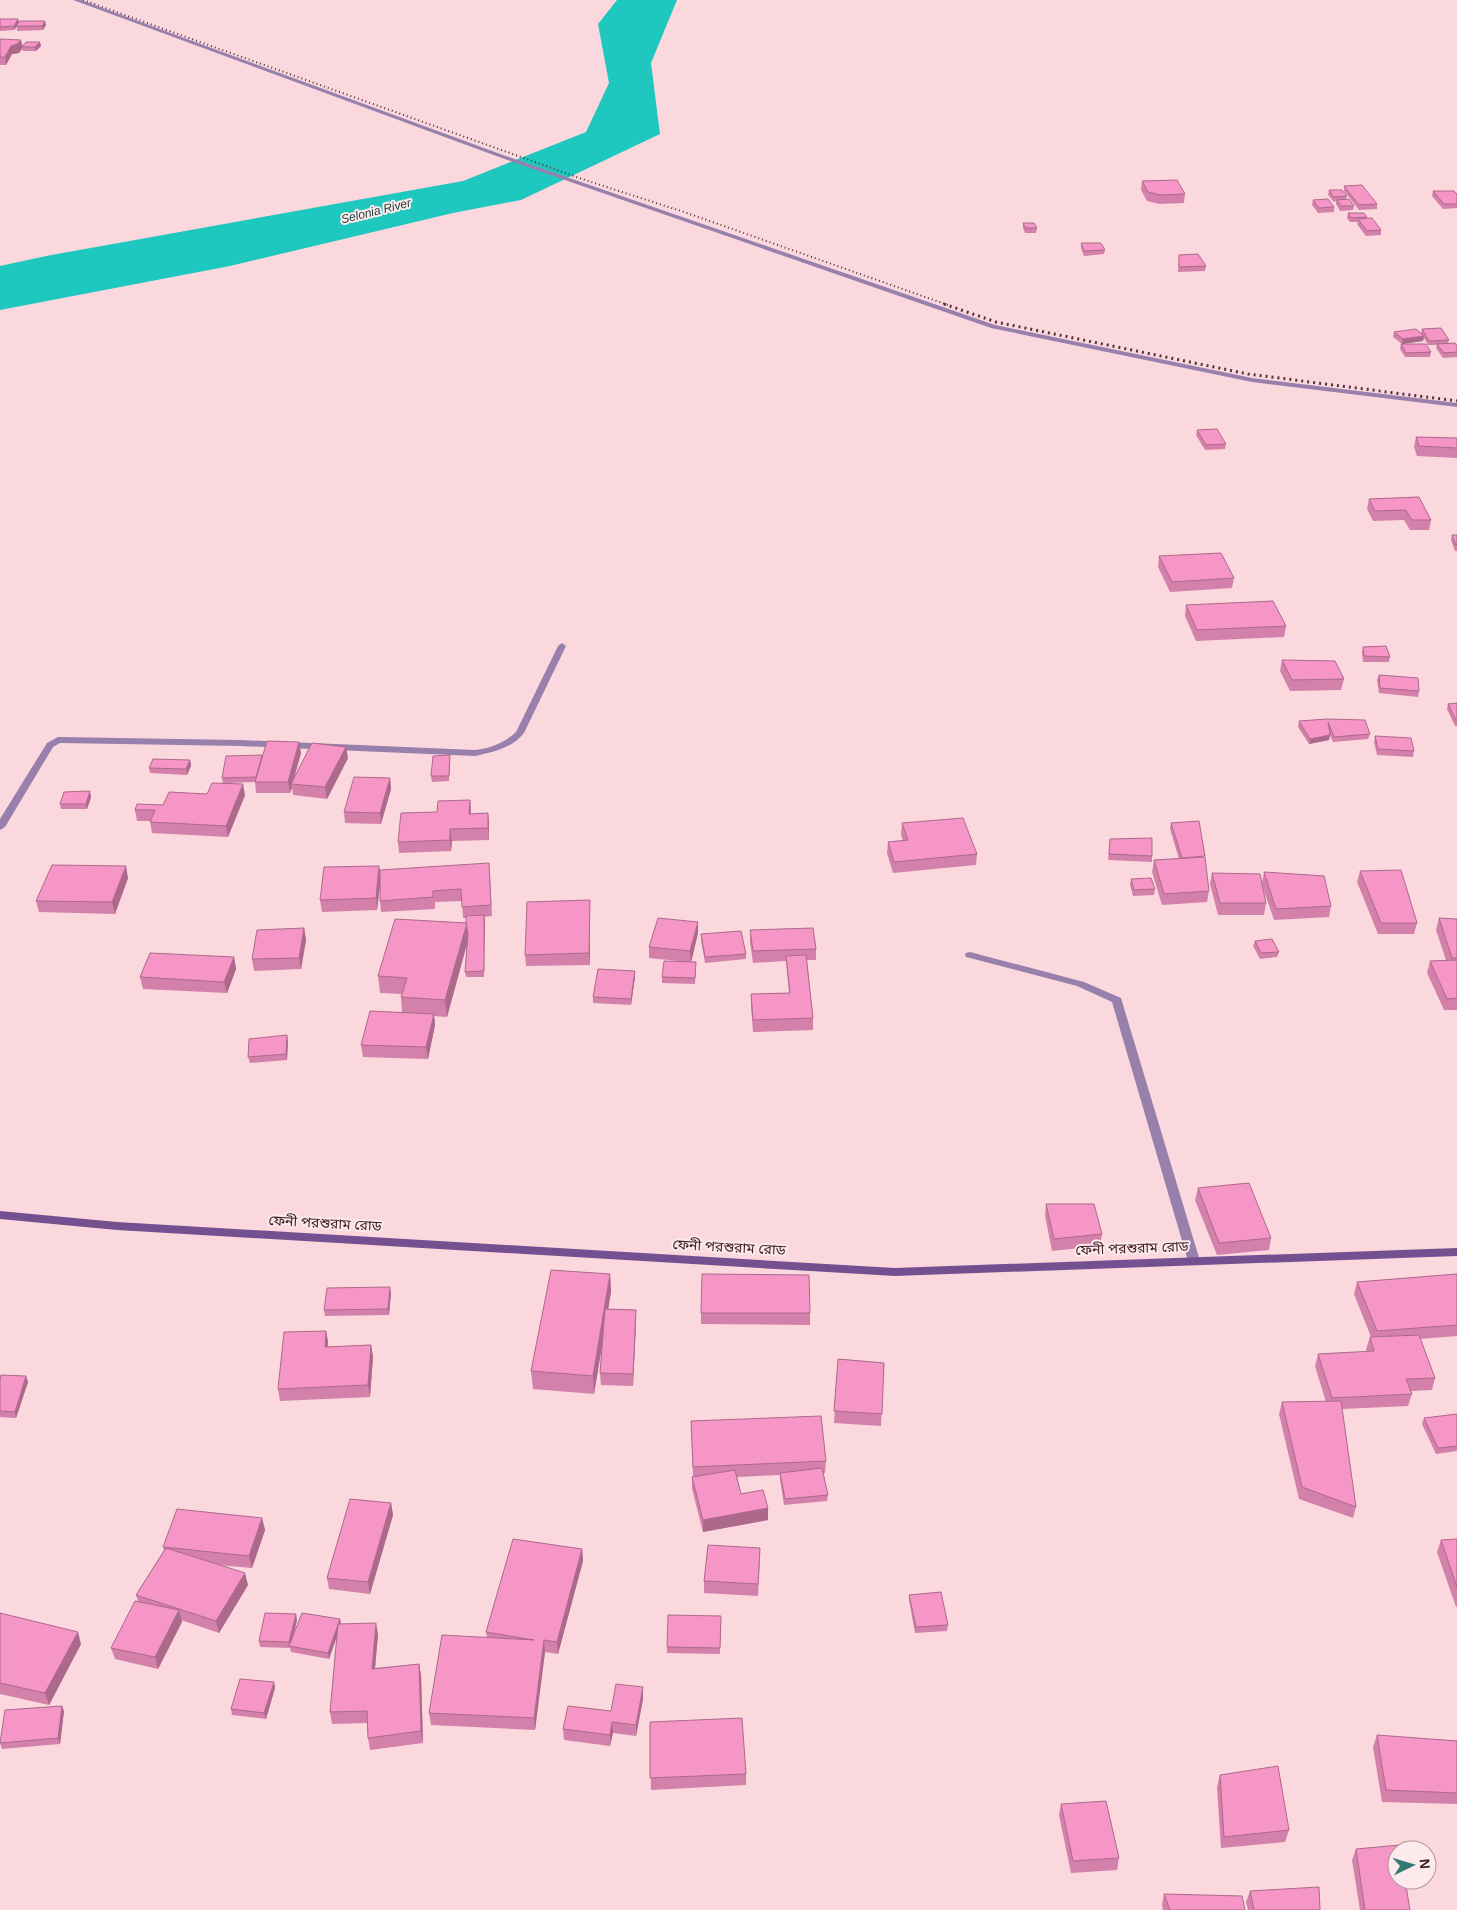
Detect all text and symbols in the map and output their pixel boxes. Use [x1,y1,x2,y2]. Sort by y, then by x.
water label: Selonia River [340,195,413,226]
street label: ফেনী পরশুরাম রোড [268,1212,383,1234]
street label: ফেনী পরশুরাম রোড [672,1236,787,1258]
street label: ফেনী পরশুরাম রোড [1075,1238,1190,1258]
north arrow [1387,1840,1437,1890]
text: N [1417,1858,1433,1870]

